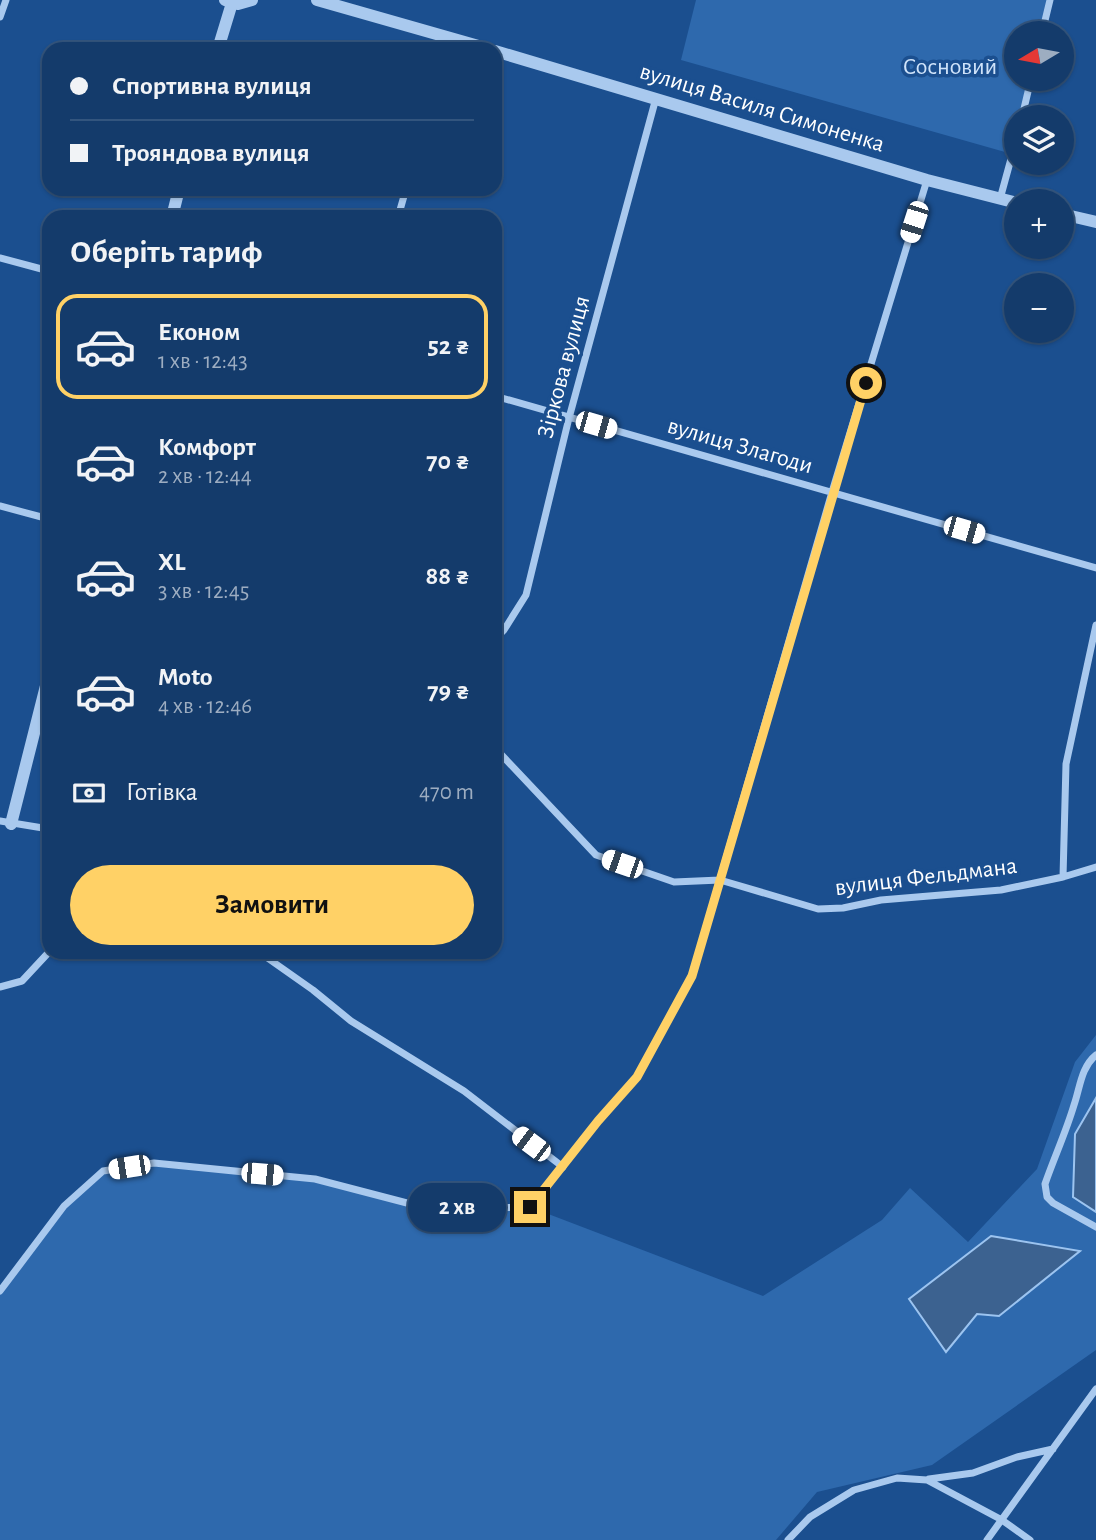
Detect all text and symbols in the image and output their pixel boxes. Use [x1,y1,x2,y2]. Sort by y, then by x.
north arrow [1004,21,1074,91]
map controls [1004,21,1074,343]
park label: Сосновий [903,55,997,79]
street label: вулиця Василя Симоненка [637,59,887,157]
text: Спортивна вулиця [112,73,312,99]
button: layers [1004,105,1074,175]
text: Трояндова вулиця [112,140,310,166]
button: + [1004,189,1074,259]
car [898,199,931,245]
text: Оберіть тариф [70,236,262,268]
button: − [1004,273,1074,343]
street label: Зіркова вулиця [533,293,595,441]
icon: car [74,315,137,378]
text: Економ [158,319,240,345]
text: 52 ₴ [428,333,470,359]
text: 1 хв · 12:43 [158,350,248,373]
route start [850,367,882,399]
car [573,409,620,441]
street label: вулиця Злагоди [665,414,815,478]
icon: car [74,430,137,493]
text: Комфорт [158,434,256,460]
text: 70 ₴ [426,448,470,474]
text: 2 хв · 12:44 [158,465,252,488]
car [941,514,988,546]
icon: car [74,545,137,608]
text: XL [158,549,185,575]
text: 88 ₴ [425,563,470,589]
text: 3 хв · 12:45 [158,580,249,603]
icon: car [74,660,137,723]
text: Moto [158,664,213,690]
text: 79 ₴ [427,678,470,704]
text: 4 хв · 12:46 [158,695,252,718]
icon: cash [70,774,108,812]
text: Готівка [126,779,198,805]
text: 470 m [419,781,474,804]
car [599,847,646,881]
street label: вулиця Фельдмана [833,854,1019,900]
button: Замовити [70,865,474,945]
car [508,1123,555,1165]
car [107,1153,152,1181]
car [241,1162,284,1186]
callout: 2 хв [407,1182,505,1232]
route end [514,1191,546,1223]
text: 2 хв [439,1196,475,1219]

